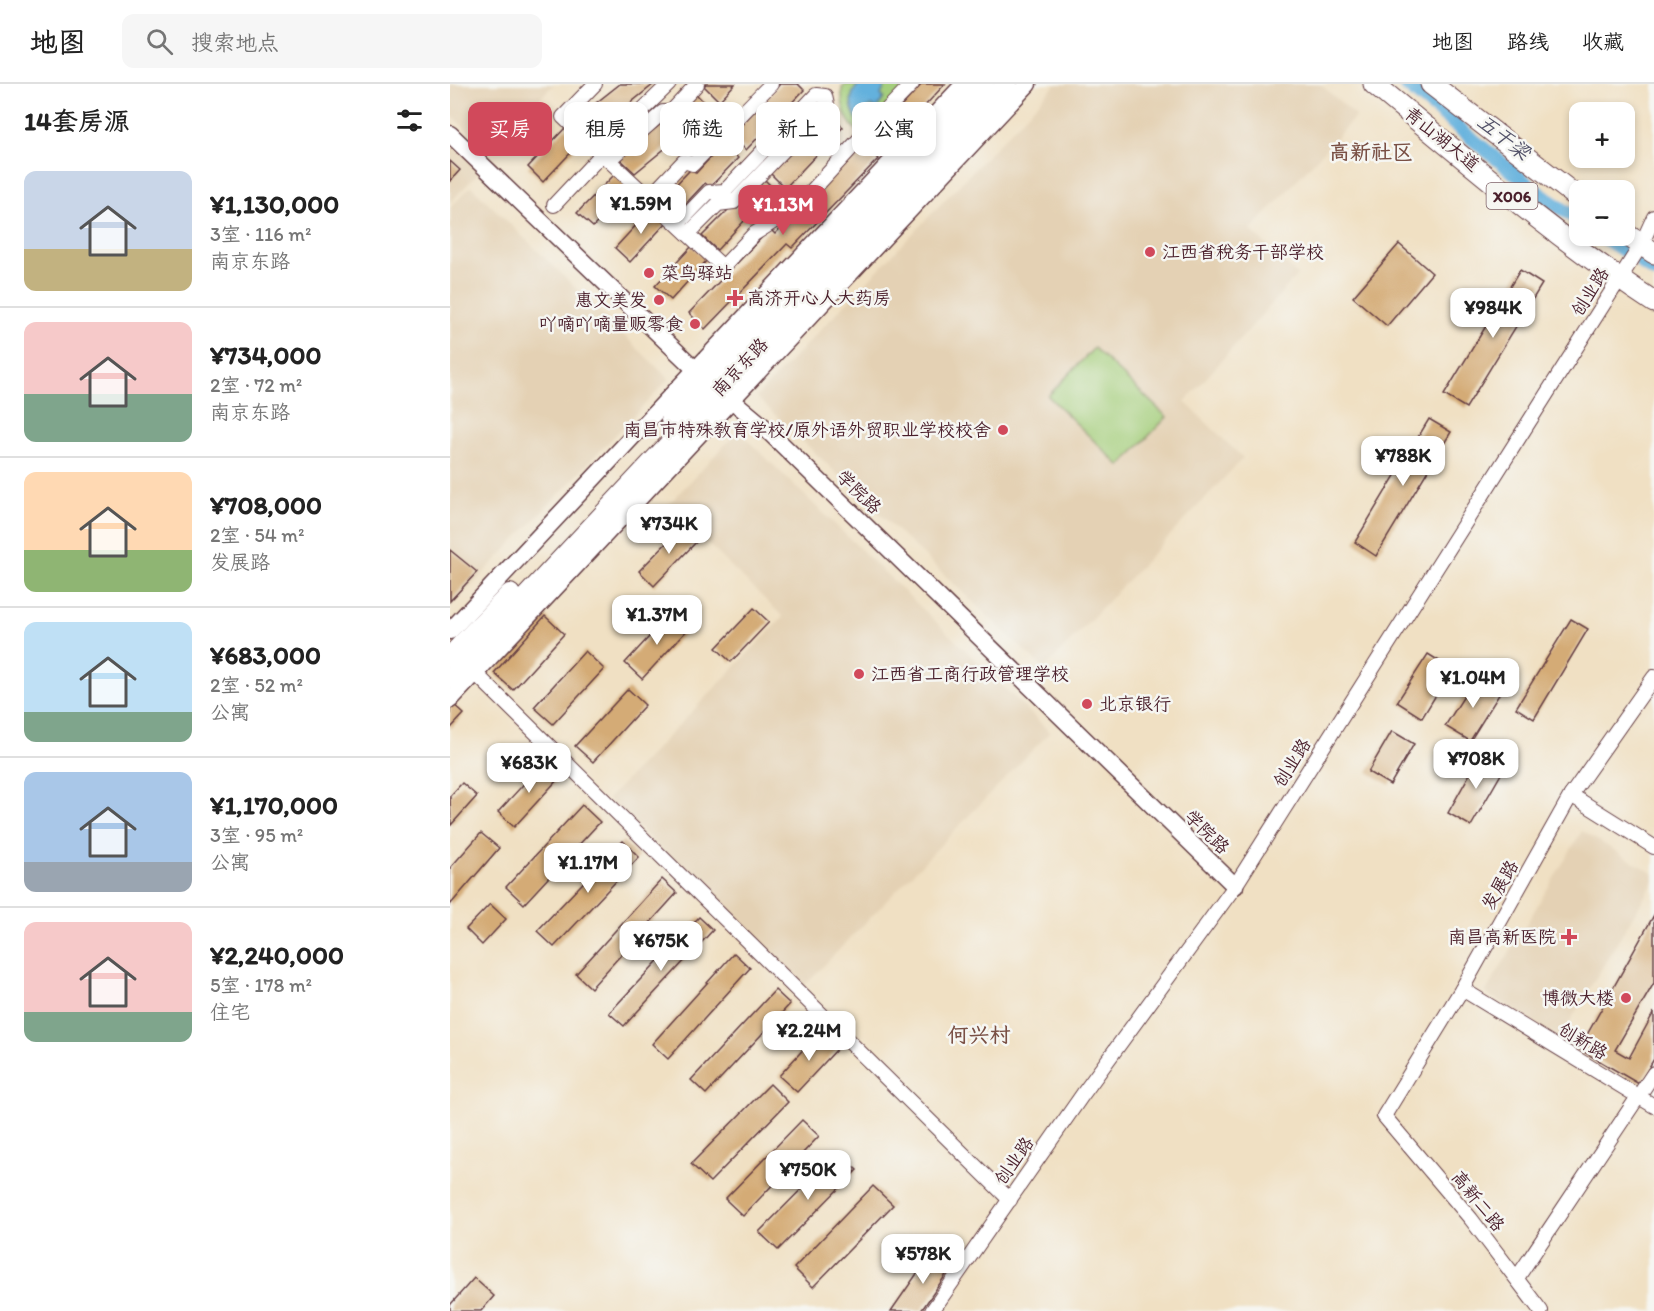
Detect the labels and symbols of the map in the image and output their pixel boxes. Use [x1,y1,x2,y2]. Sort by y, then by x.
street label: 青山湖大道 [1400,102,1484,176]
water label: 五干梁 [1473,109,1537,166]
district label: 高新社区 [1329,139,1413,164]
road number: X006 [1486,183,1538,209]
pin: ¥1.59M [592,184,690,235]
pin: ¥1.13M [734,185,832,236]
place label: 江西省税务干部学校 [1162,241,1324,263]
marker: 江西省税务干部学校 [1143,245,1157,259]
place label: 菜鸟驿站 [661,262,733,284]
street label: 创业路 [1566,263,1614,321]
marker: 菜鸟驿站 [642,266,656,280]
place label: 高济开心人大药房 [747,287,891,309]
pin: ¥984K [1451,288,1535,339]
place label: 惠文美发 [575,289,647,311]
marker: 高济开心人大药房 [728,291,742,305]
marker: 惠文美发 [652,293,666,307]
place label: 吖嘀吖嘀量贩零食 [539,313,683,335]
marker: 吖嘀吖嘀量贩零食 [688,317,702,331]
street label: 南京东路 [707,333,773,401]
place label: 南昌市特殊教育学校/原外语外贸职业学校校舍 [623,419,991,441]
marker: 南昌市特殊教育学校/原外语外贸职业学校校舍 [996,423,1010,437]
pin: ¥788K [1361,436,1445,487]
street label: 学院路 [832,465,886,519]
pin: ¥734K [627,504,711,555]
pin: ¥1.37M [608,595,706,646]
pin: ¥1.04M [1424,658,1522,709]
place label: 江西省工商行政管理学校 [871,663,1069,685]
marker: 江西省工商行政管理学校 [852,667,866,681]
place label: 北京银行 [1099,693,1171,715]
marker: 北京银行 [1080,697,1094,711]
street label: 创业路 [1268,734,1316,792]
pin: ¥708K [1434,739,1518,790]
pin: ¥683K [487,743,571,794]
street label: 学院路 [1180,805,1234,859]
pin: ¥1.17M [539,843,637,894]
street label: 发展路 [1477,856,1523,914]
pin: ¥675K [619,921,703,972]
place label: 南昌高新医院 [1448,926,1556,948]
marker: 南昌高新医院 [1560,928,1578,946]
place label: 博微大楼 [1542,987,1614,1009]
marker: 博微大楼 [1619,991,1633,1005]
pin: ¥2.24M [760,1011,858,1062]
street label: 创新路 [1554,1018,1612,1064]
district label: 何兴村 [948,1022,1011,1047]
street label: 创业路 [990,1133,1038,1189]
pin: ¥750K [766,1150,850,1201]
street label: 高新二路 [1447,1166,1509,1236]
pin: ¥578K [881,1234,965,1285]

